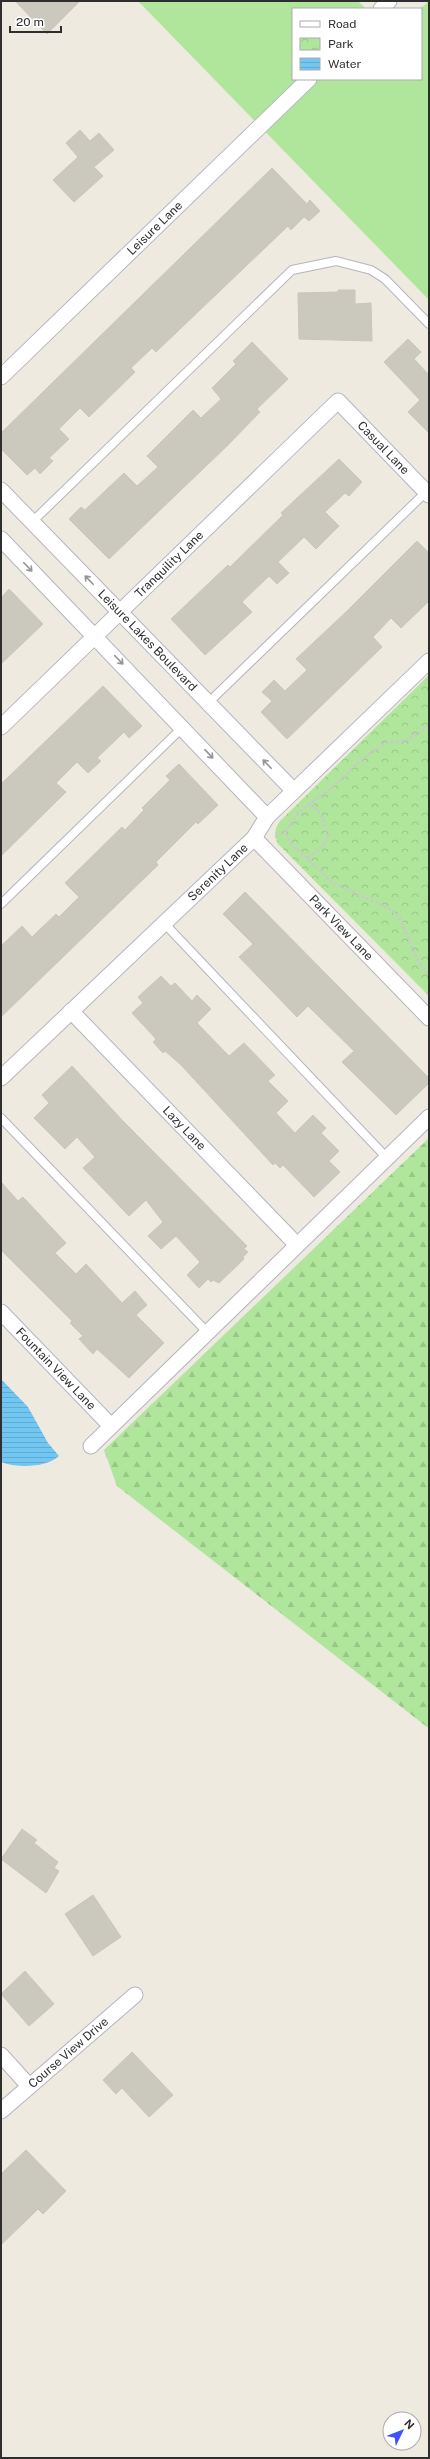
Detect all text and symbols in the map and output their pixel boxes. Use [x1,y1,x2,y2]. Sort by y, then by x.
scale bar [10,8,61,34]
legend [292,8,422,80]
text: 20 m [16,15,44,29]
text: Road [328,17,356,31]
text: Park [328,37,354,51]
text: Water [328,57,362,71]
street label: Leisure Lane [124,198,185,258]
street label: Casual Lane [355,418,412,477]
street label: Tranquility Lane [132,528,206,601]
one-way arrow [23,562,33,572]
one-way arrow [84,575,94,585]
street label: Leisure Lakes Boulevard [95,587,200,694]
one-way arrow [114,655,123,665]
one-way arrow [204,749,213,759]
one-way arrow [262,759,272,769]
street label: Serenity Lane [185,840,251,904]
street label: Park View Lane [306,892,376,963]
street label: Lazy Lane [160,1103,209,1153]
street label: Fountain View Lane [13,1325,99,1413]
street label: Course View Drive [26,2014,111,2091]
north arrow [382,2411,422,2451]
text: N [402,2417,417,2431]

